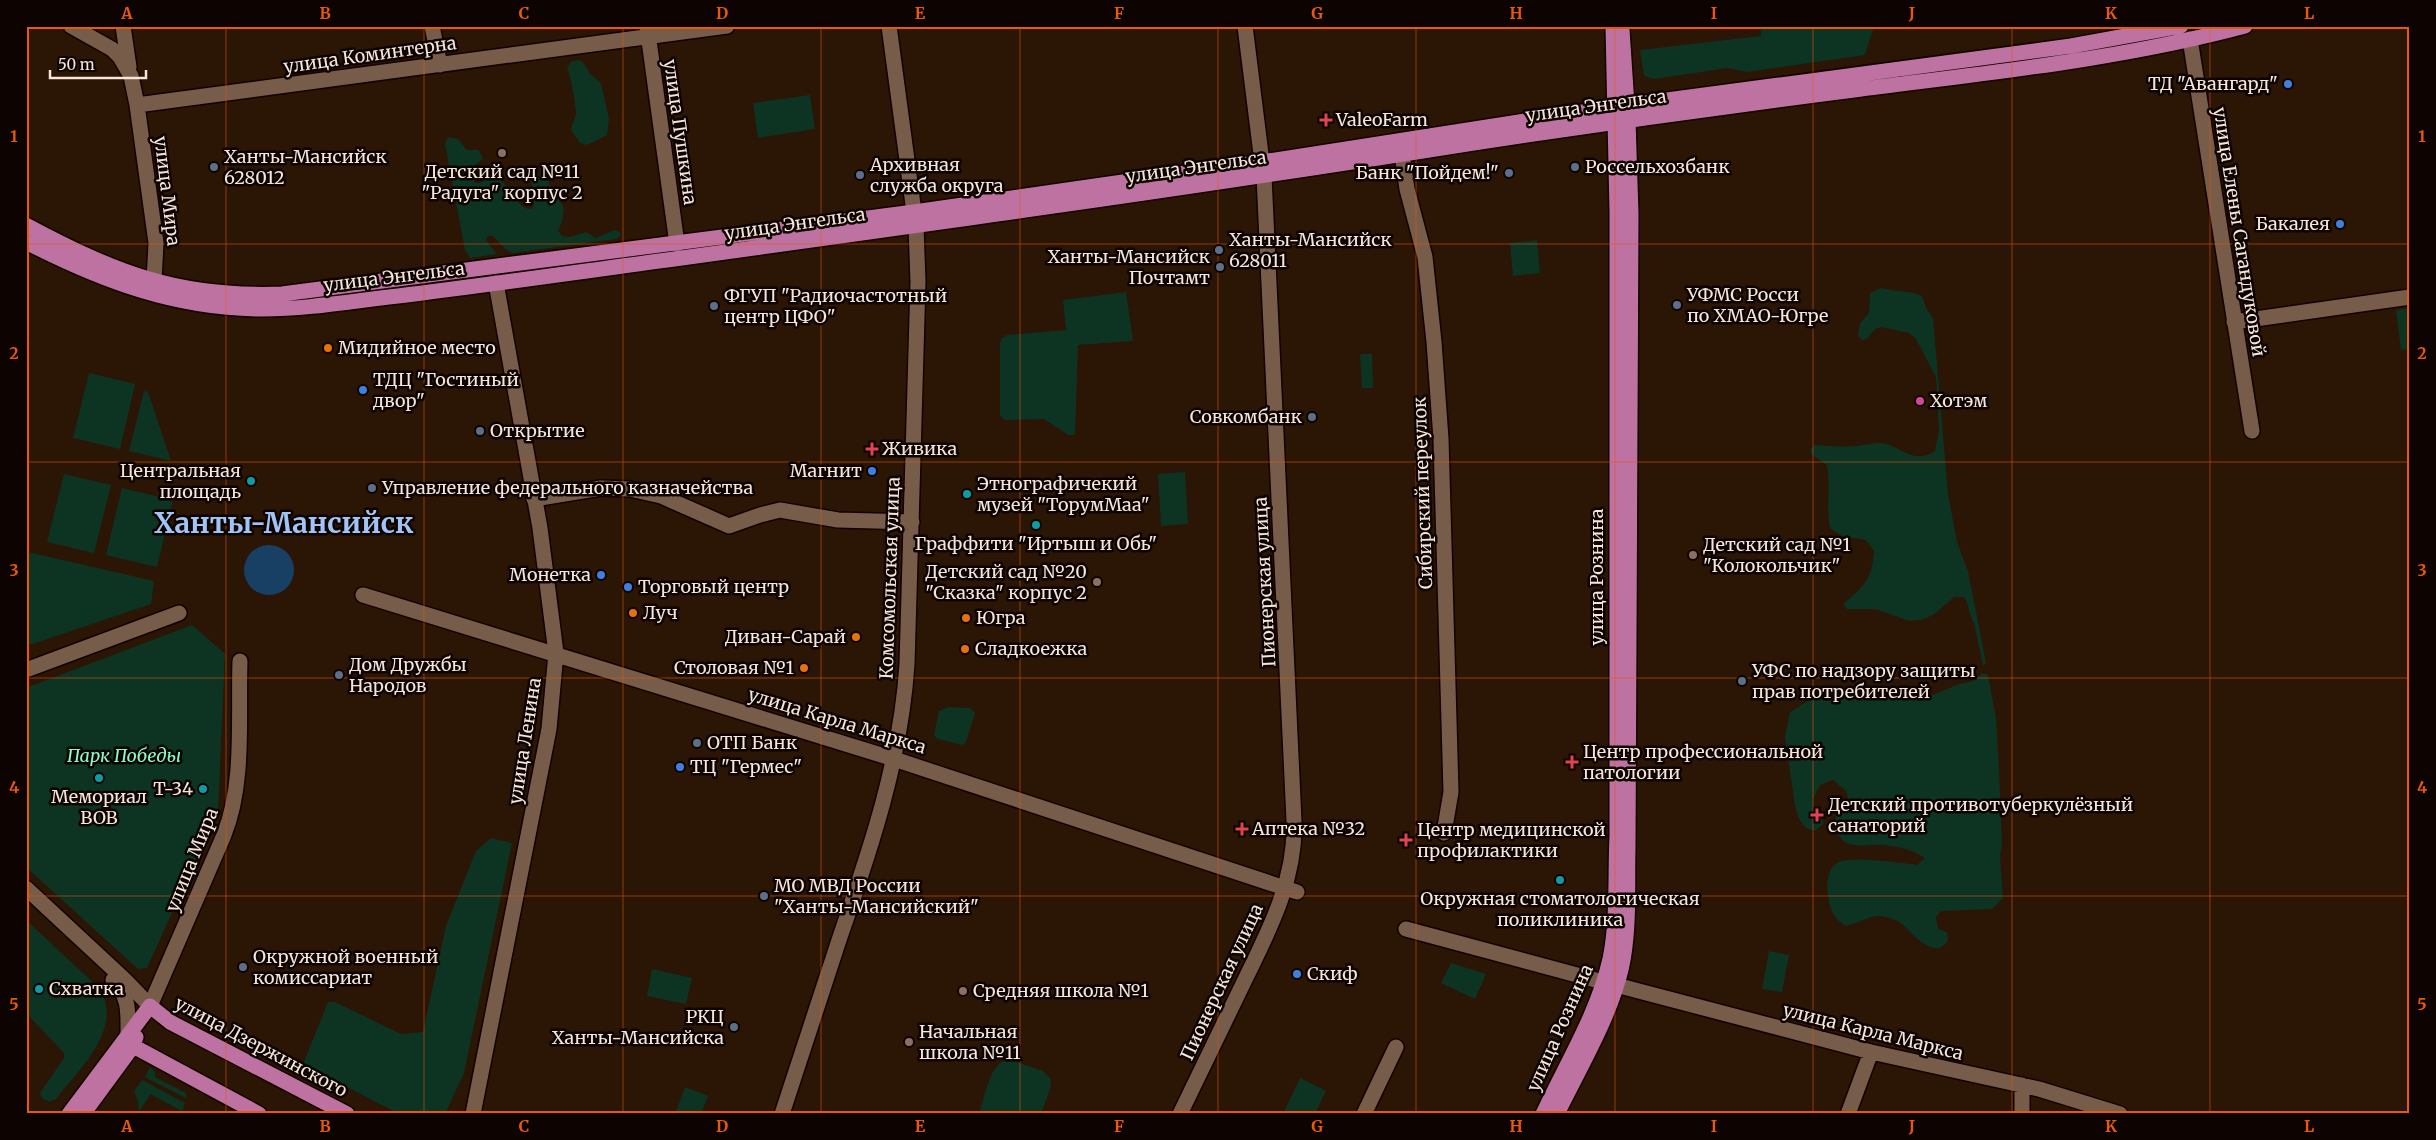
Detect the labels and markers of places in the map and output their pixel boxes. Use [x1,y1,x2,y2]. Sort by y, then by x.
place label: ТД "Авангард" [2148,72,2278,95]
marker: ТД "Авангард" [2282,78,2294,90]
place label: ValeoFarm [1335,108,1428,131]
marker: ValeoFarm [1320,114,1332,126]
place label: Ханты-Мансийск 628012 [224,145,387,189]
marker: Детский сад №11 "Радуга" корпус 2 [496,147,508,159]
place label: Архивная служба округа [869,153,1004,197]
place label: Россельхозбанк [1585,155,1730,178]
place label: Детский сад №11 "Радуга" корпус 2 [421,160,583,204]
marker: Ханты-Мансийск 628012 [208,161,220,173]
place label: Банк "Пойдем!" [1356,161,1499,184]
marker: Россельхозбанк [1569,161,1581,173]
marker: Банк "Пойдем!" [1503,167,1515,179]
marker: Архивная служба округа [854,169,866,181]
place label: Бакалея [2255,212,2330,235]
marker: Бакалея [2334,218,2346,230]
place label: Ханты-Мансийск 628011 [1229,228,1392,272]
marker: Ханты-Мансийск 628011 [1213,244,1225,256]
place label: Ханты-Мансийск Почтамт [1047,245,1211,289]
marker: Ханты-Мансийск Почтамт [1214,261,1226,273]
place label: УФМС Росси по ХМАО-Югре [1686,283,1829,327]
place label: ФГУП "Радиочастотный центр ЦФО" [724,284,947,328]
marker: УФМС Росси по ХМАО-Югре [1671,299,1683,311]
marker: ФГУП "Радиочастотный центр ЦФО" [708,300,720,312]
place label: Мидийное место [338,336,496,359]
marker: Мидийное место [322,342,334,354]
place label: ТДЦ "Гостиный двор" [372,368,519,412]
marker: ТДЦ "Гостиный двор" [357,384,369,396]
place label: Хотэм [1930,389,1988,412]
marker: Хотэм [1914,395,1926,407]
place label: Совкомбанк [1190,405,1303,428]
marker: Совкомбанк [1306,411,1318,423]
place label: Открытие [490,419,585,442]
marker: Открытие [474,425,486,437]
place label: Живика [882,437,957,460]
marker: Живика [866,443,878,455]
place label: Центральная площадь [120,459,241,503]
place label: Магнит [790,459,862,482]
marker: Магнит [866,465,878,477]
place label: Этнографичекий музей "ТорумМаа" [977,472,1150,516]
marker: Центральная площадь [245,475,257,487]
place label: Управление федерального казначейства [381,476,754,499]
marker: Управление федерального казначейства [366,482,378,494]
marker: Этнографичекий музей "ТорумМаа" [961,488,973,500]
marker: Граффити "Иртыш и Обь" [1030,519,1042,531]
place label: Граффити "Иртыш и Обь" [915,532,1157,555]
place label: Детский сад №1 "Колокольчик" [1703,533,1851,577]
marker: Детский сад №1 "Колокольчик" [1687,549,1699,561]
place label: Детский сад №20 "Сказка" корпус 2 [925,560,1087,604]
place label: Монетка [509,563,591,586]
marker: Монетка [595,569,607,581]
place label: Торговый центр [638,575,789,598]
marker: Детский сад №20 "Сказка" корпус 2 [1091,576,1103,588]
marker: Торговый центр [622,581,634,593]
place label: Луч [643,601,678,624]
place label: Югра [976,606,1026,629]
marker: Луч [627,607,639,619]
marker: Югра [960,612,972,624]
place label: Диван-Сарай [725,625,846,648]
marker: Диван-Сарай [850,631,862,643]
place label: Сладкоежка [975,637,1088,660]
marker: Сладкоежка [959,643,971,655]
place label: Дом Дружбы Народов [349,653,467,697]
place label: Столовая №1 [674,656,794,679]
place label: УФС по надзору защиты прав потребителей [1751,659,1975,703]
marker: Столовая №1 [798,662,810,674]
marker: Дом Дружбы Народов [333,669,345,681]
marker: УФС по надзору защиты прав потребителей [1736,675,1748,687]
place label: ОТП Банк [707,731,798,754]
marker: ОТП Банк [691,737,703,749]
place label: Центр профессиональной патологии [1583,740,1823,784]
place label: ТЦ "Гермес" [690,755,802,778]
marker: Центр профессиональной патологии [1565,755,1579,769]
marker: ТЦ "Гермес" [674,761,686,773]
marker: Мемориал ВОВ [93,772,105,784]
place label: T-34 [153,777,193,800]
marker: T-34 [197,783,209,795]
place label: Мемориал ВОВ [51,785,147,829]
place label: Детский противотуберкулёзный санаторий [1828,793,2133,837]
marker: Детский противотуберкулёзный санаторий [1810,808,1824,822]
place label: Аптека №32 [1251,817,1365,840]
place label: Центр медицинской профилактики [1417,818,1606,862]
marker: Аптека №32 [1236,823,1248,835]
marker: Центр медицинской профилактики [1399,833,1413,847]
place label: МО МВД России "Ханты-Мансийский" [774,874,979,918]
marker: Окружная стоматологическая поликлиника [1554,874,1566,886]
place label: Окружная стоматологическая поликлиника [1420,887,1700,931]
marker: МО МВД России "Ханты-Мансийский" [758,890,770,902]
place label: Окружной военный комиссариат [253,945,438,989]
marker: Окружной военный комиссариат [237,961,249,973]
place label: Скиф [1307,962,1358,985]
marker: Скиф [1291,968,1303,980]
place label: Cхватка [49,977,124,1000]
place label: Средняя школа №1 [973,979,1149,1002]
marker: Cхватка [33,983,45,995]
marker: Средняя школа №1 [957,985,969,997]
place label: РКЦ Ханты-Мансийска [552,1005,724,1049]
place label: Начальная школа №11 [919,1020,1021,1064]
marker: РКЦ Ханты-Мансийска [728,1021,740,1033]
marker: Начальная школа №11 [903,1036,915,1048]

